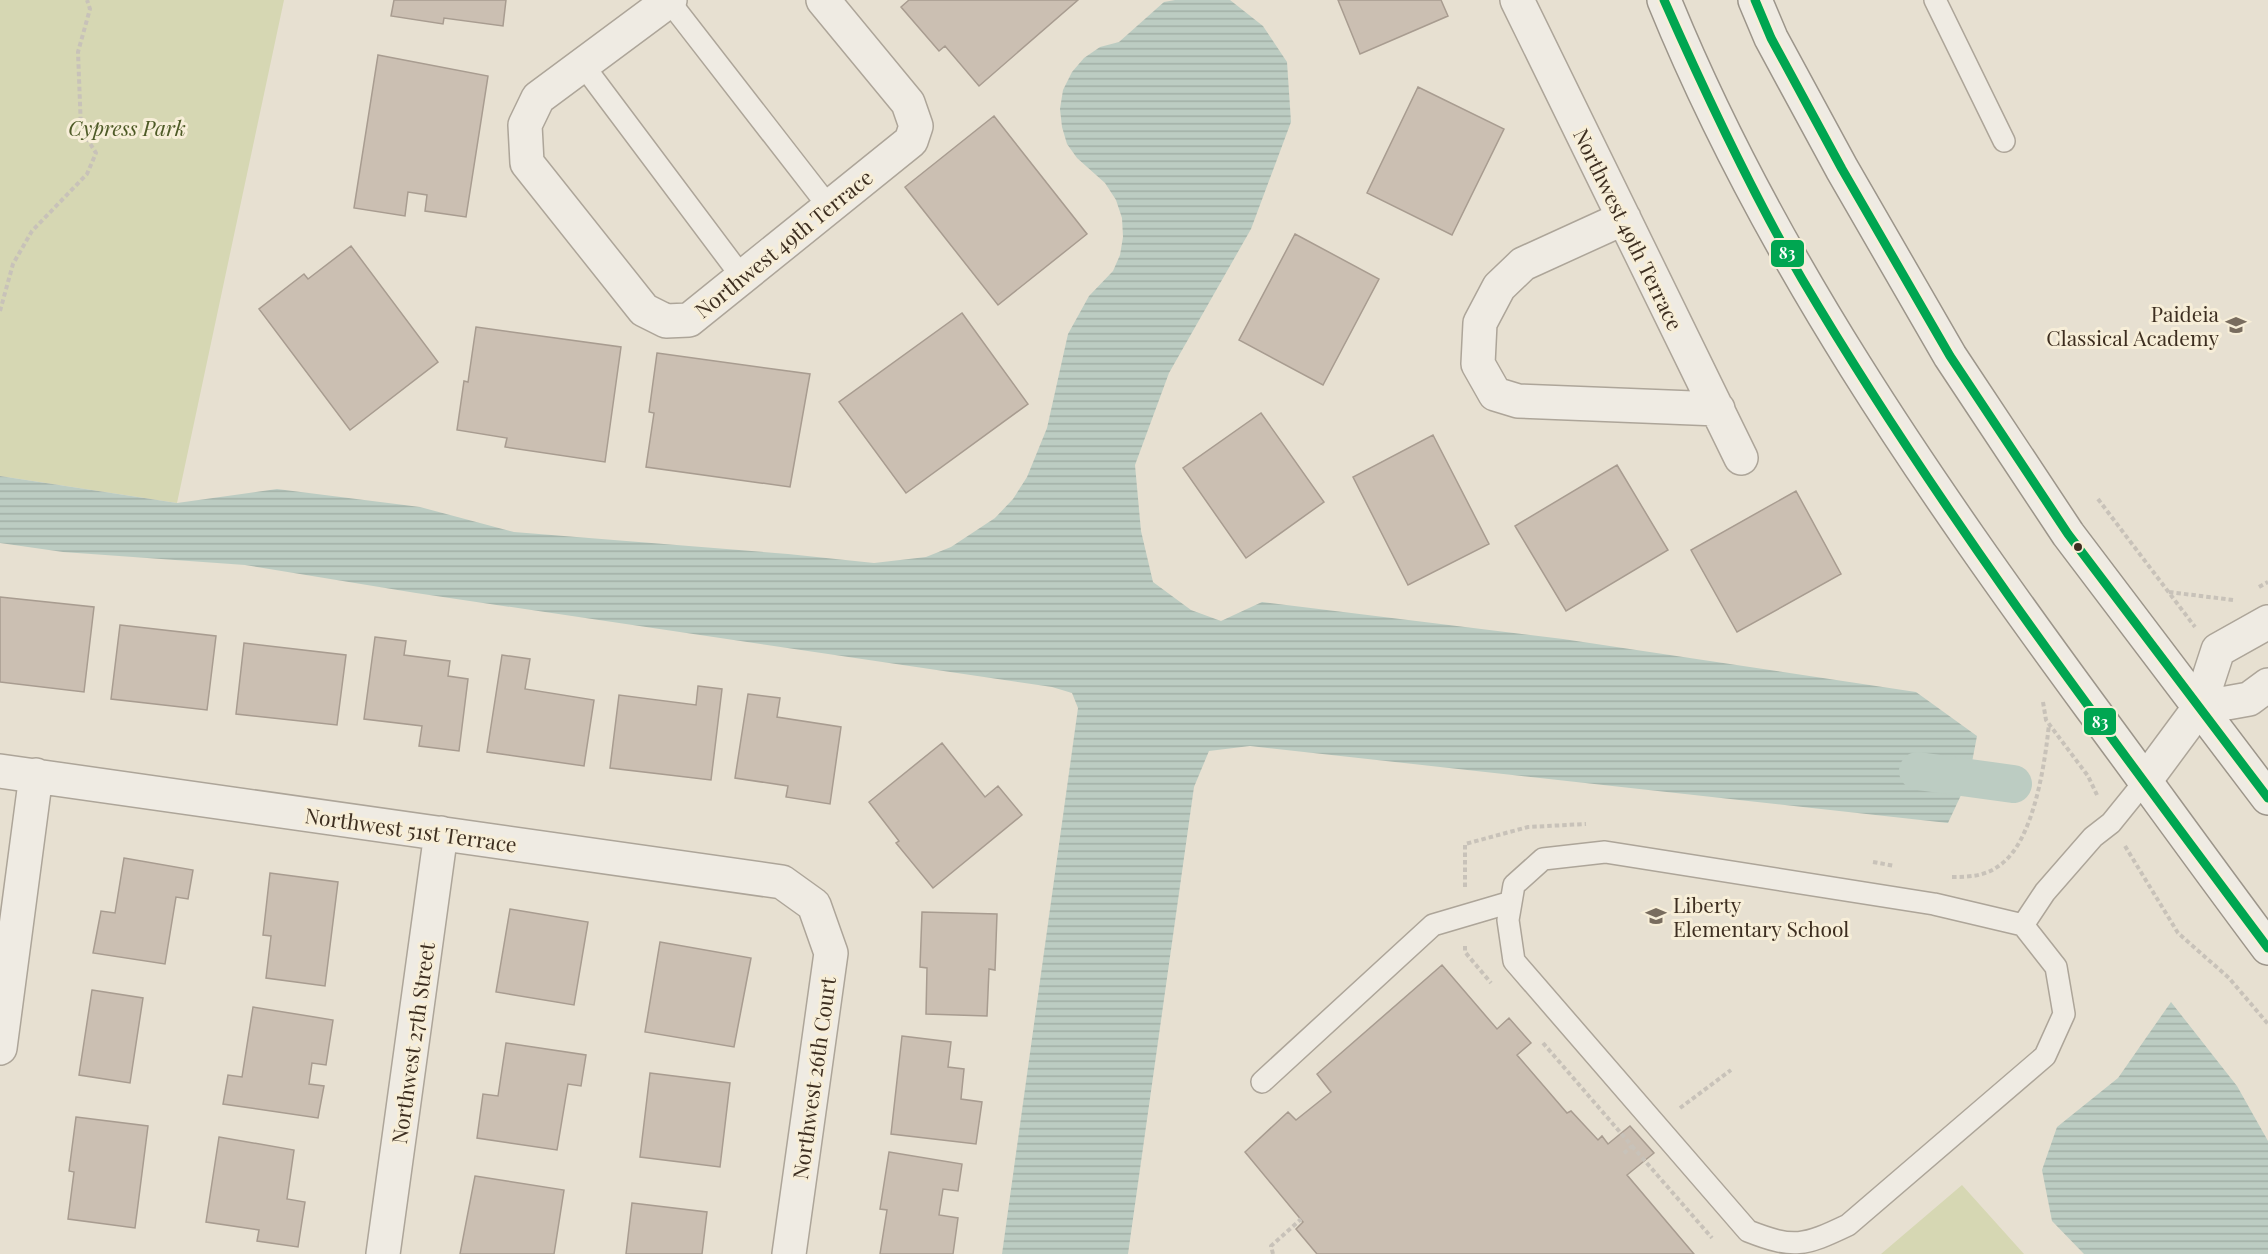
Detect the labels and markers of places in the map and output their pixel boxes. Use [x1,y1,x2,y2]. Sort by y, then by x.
place label: Paideia Classical Academy [2046,299,2220,351]
school or university icon: Paideia Classical Academy [2224,313,2248,337]
unlabelled marker [2072,541,2084,553]
place label: Liberty Elementary School [1673,890,1849,942]
school or university icon: Liberty Elementary School [1644,904,1668,928]

